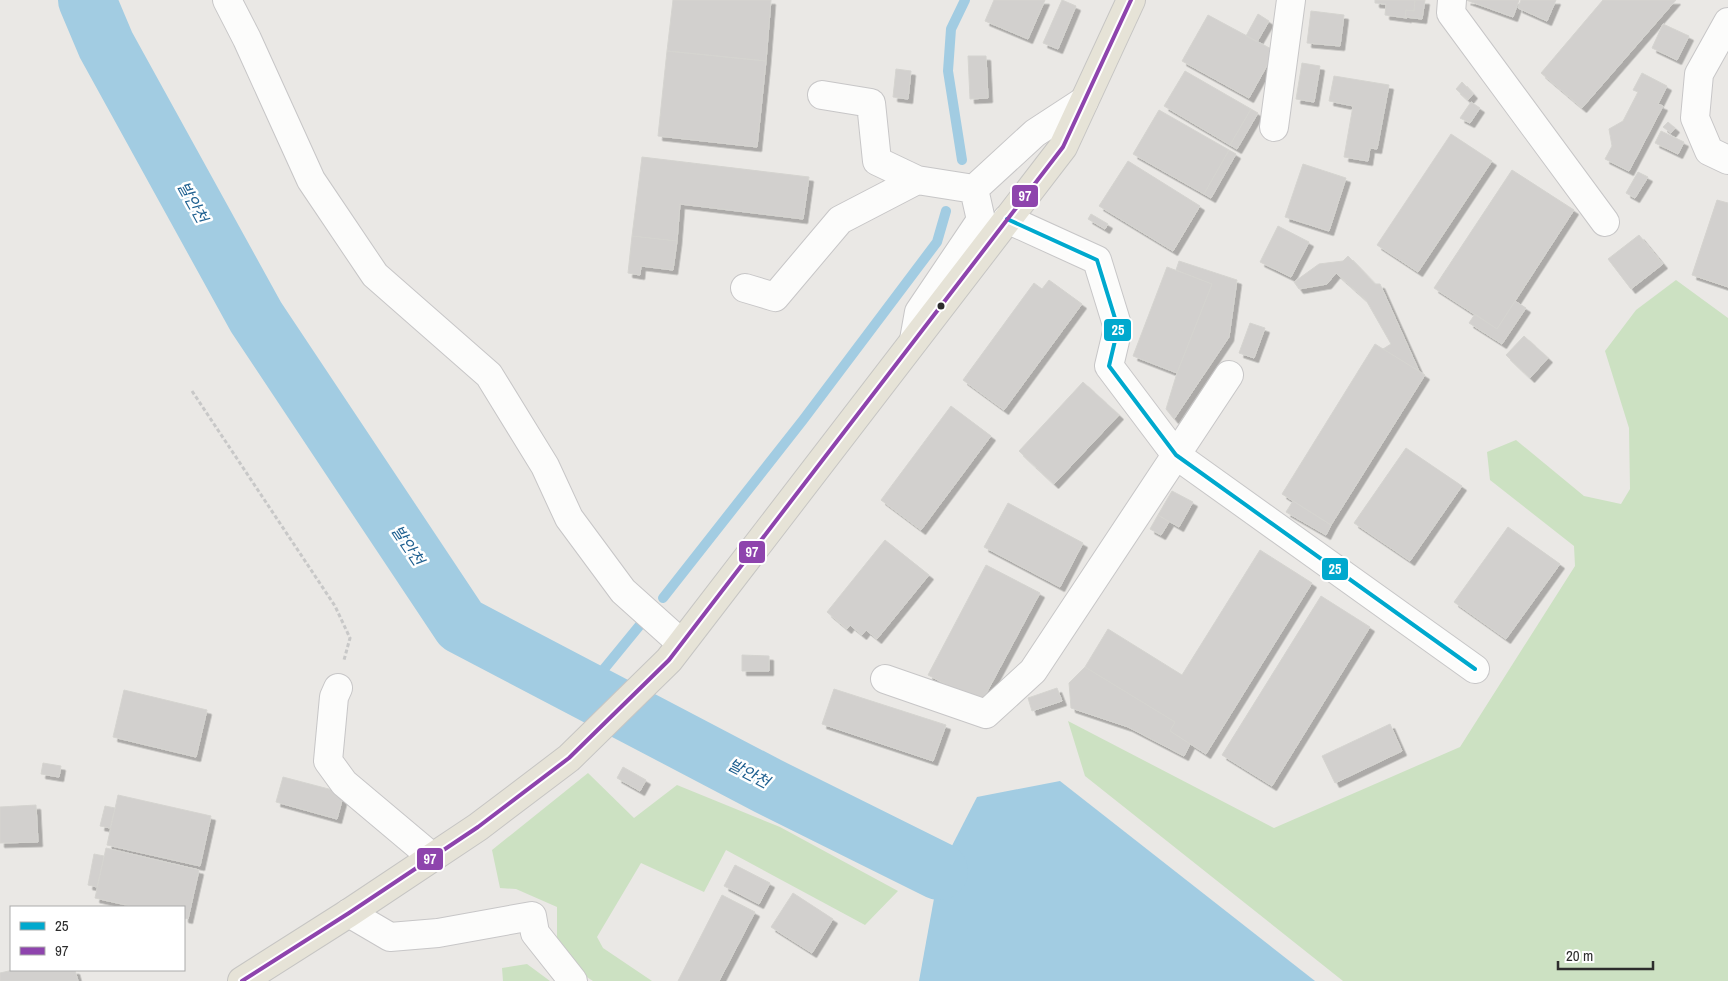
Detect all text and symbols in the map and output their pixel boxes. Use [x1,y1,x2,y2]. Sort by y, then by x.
water label: 발안천 [173,177,214,229]
line badge: 97 [1011,184,1039,208]
text: 97 [1019,187,1032,205]
unlabelled marker [936,301,946,311]
line badge: 25 [1103,318,1132,342]
text: 25 [1112,321,1125,339]
water label: 발안천 [387,521,431,571]
line badge: 97 [738,540,766,564]
text: 97 [746,543,759,561]
line badge: 25 [1321,557,1349,581]
text: 25 [1329,560,1342,578]
water label: 발안천 [724,753,776,794]
line badge: 97 [416,847,444,871]
text: 97 [424,850,437,868]
legend [10,906,185,971]
text: 25 [55,915,69,936]
scale bar [1558,938,1653,970]
text: 97 [55,940,69,961]
text: 20 m [1566,945,1593,966]

